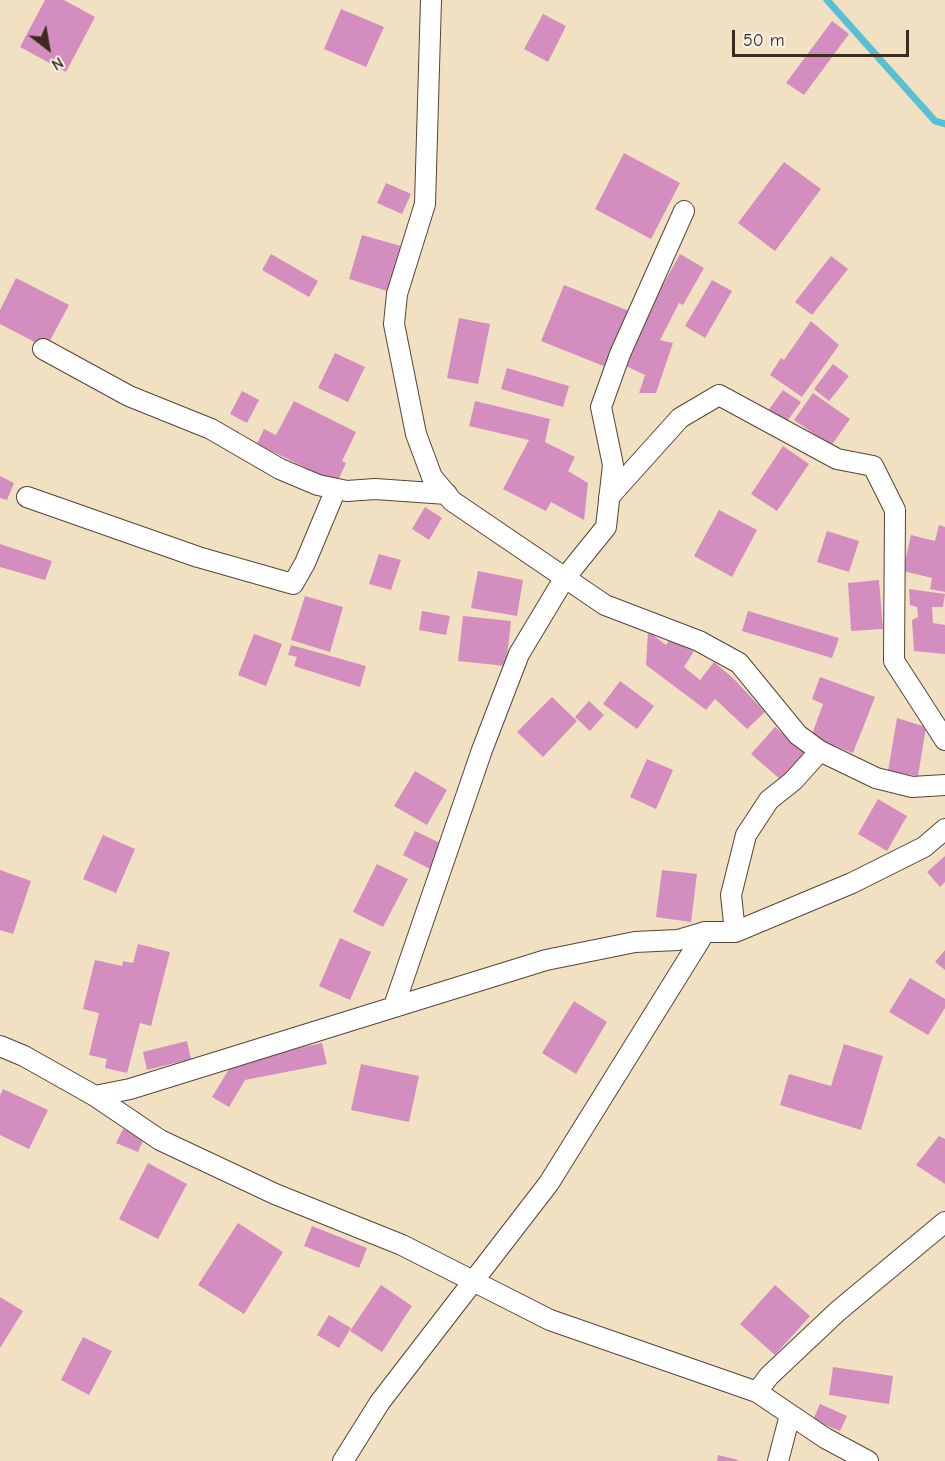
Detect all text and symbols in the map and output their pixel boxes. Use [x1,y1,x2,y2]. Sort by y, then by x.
north arrow [18,18,78,78]
scale bar [735,18,912,56]
text: 50 m [743,30,785,51]
text: N [48,53,66,74]

